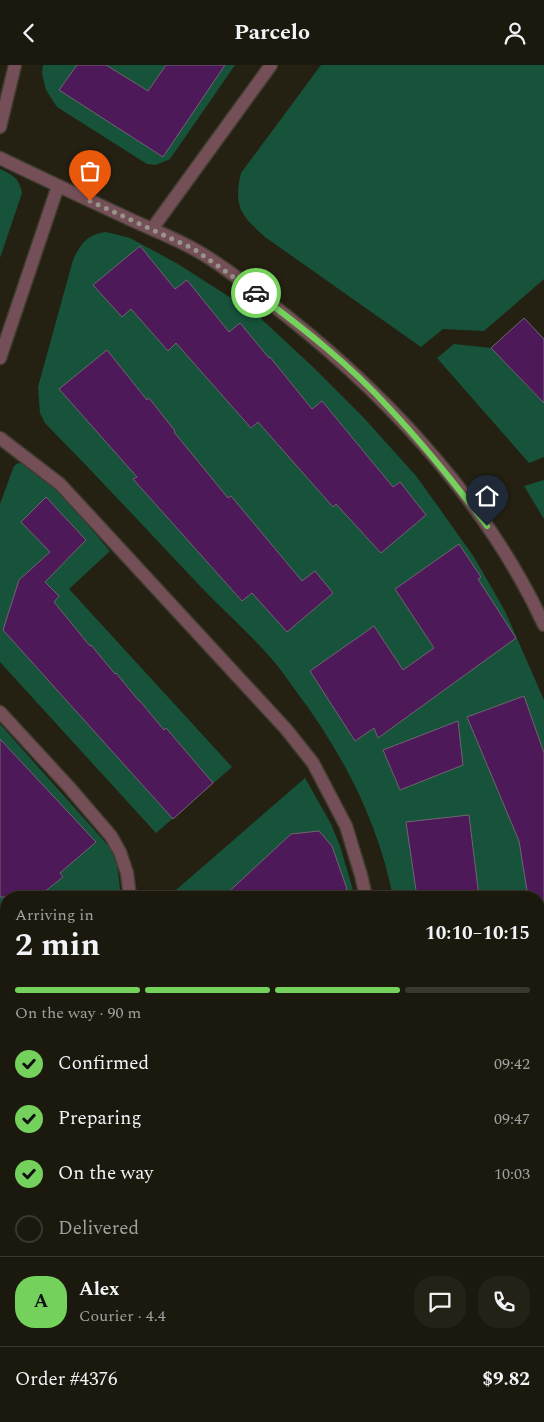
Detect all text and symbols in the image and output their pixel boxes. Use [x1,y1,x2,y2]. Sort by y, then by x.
text: Parcelo [234,16,310,49]
icon: back [15,19,43,47]
icon: person [501,19,529,47]
pin [69,150,111,201]
icon: bag [76,157,104,185]
courier [231,268,281,318]
icon: car [242,279,270,307]
pin [466,475,508,526]
icon: home [473,482,501,510]
text: Arriving in [15,903,94,927]
text: 10:10–10:15 [425,919,530,948]
text: 2 min [15,921,100,970]
text: On the way · 90 m [15,1001,141,1025]
text: Confirmed [58,1049,149,1078]
icon: check [15,1050,43,1078]
text: 09:42 [494,1052,530,1076]
text: Preparing [58,1104,142,1133]
icon: check [15,1105,43,1133]
text: 09:47 [494,1107,530,1131]
text: On the way [58,1159,154,1188]
icon: check [15,1160,43,1188]
text: 10:03 [494,1162,530,1186]
text: Delivered [58,1214,139,1243]
text: Alex [79,1275,120,1304]
button: chat [414,1276,466,1328]
button: phone [478,1276,530,1328]
text: A [34,1287,48,1316]
text: Courier · 4.4 [79,1304,166,1328]
text: Order #4376 [15,1365,118,1394]
text: $9.82 [482,1365,530,1394]

